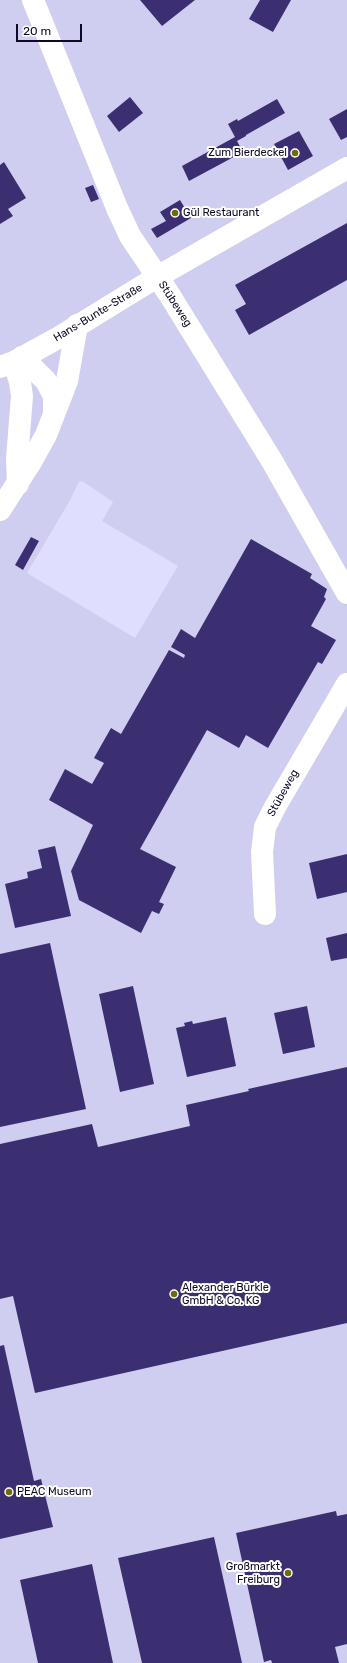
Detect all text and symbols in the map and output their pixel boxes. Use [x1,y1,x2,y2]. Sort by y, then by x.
scale bar [18,16,84,42]
text: 20 m [23,24,51,38]
place label: Zum Bierdeckel [208,146,287,160]
marker: Zum Bierdeckel [290,148,300,158]
place label: Gül Restaurant [183,206,259,220]
marker: Gül Restaurant [170,208,180,218]
street label: Stübeweg [155,279,195,329]
street label: Hans-Bunte-Straße [51,281,145,345]
street label: Stübeweg [265,767,301,819]
place label: Alexander Bürkle GmbH & Co. KG [182,1281,269,1307]
marker: Alexander Bürkle GmbH & Co. KG [169,1289,179,1299]
place label: PEAC Museum [17,1485,92,1499]
marker: PEAC Museum [4,1487,14,1497]
place label: Großmarkt Freiburg [226,1560,280,1586]
marker: Großmarkt Freiburg [283,1568,293,1578]

